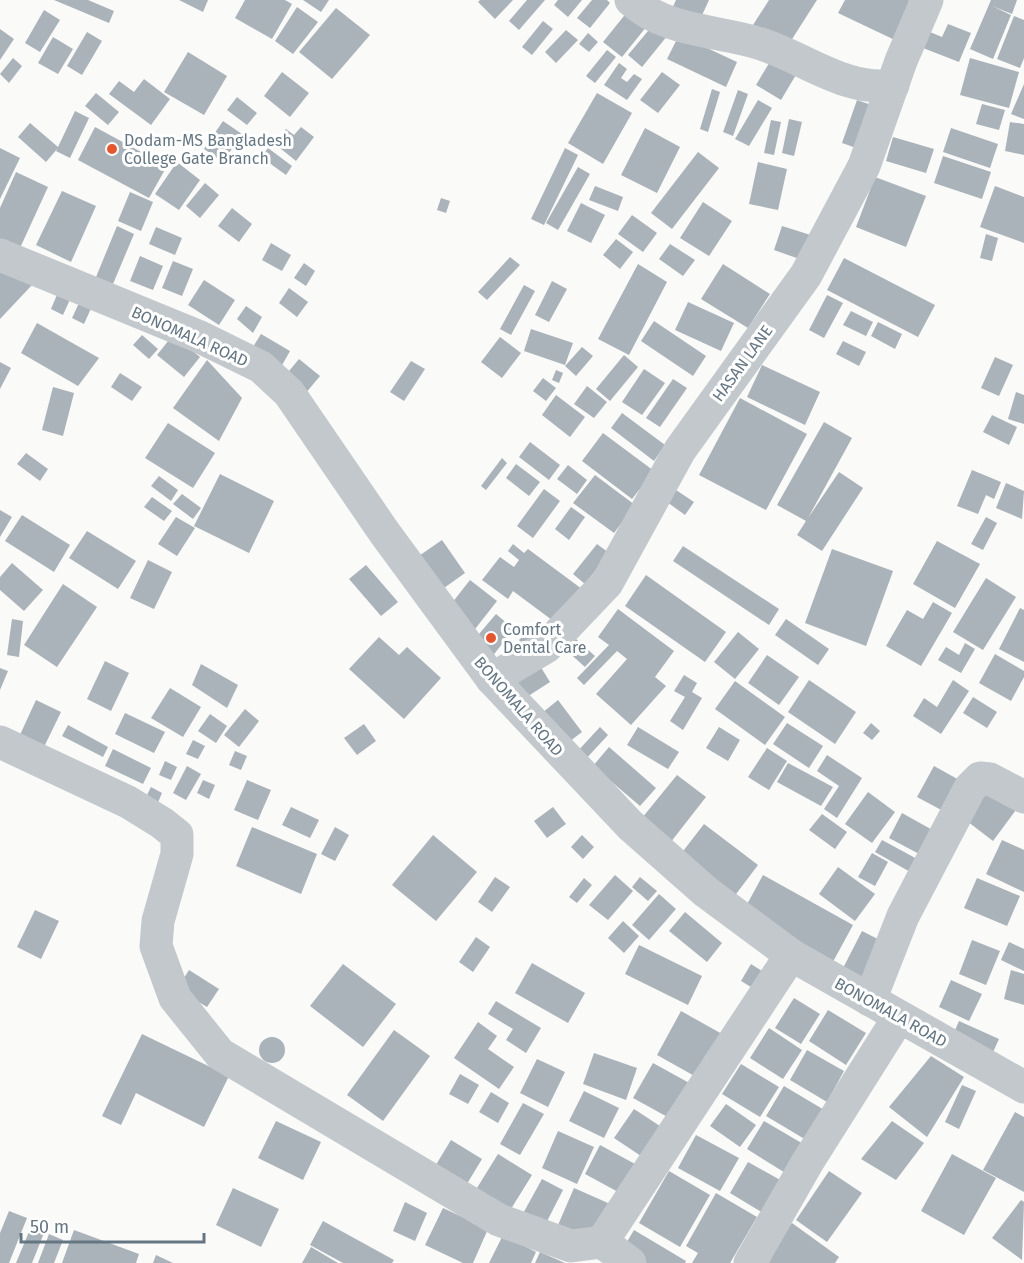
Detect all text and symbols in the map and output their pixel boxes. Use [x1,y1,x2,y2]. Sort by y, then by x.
place label: Dodam-MS Bangladesh College Gate Branch [124,131,292,168]
marker: Dodam-MS Bangladesh College Gate Branch [105,142,119,156]
street label: BONOMALA ROAD [129,302,251,371]
street label: HASAN LANE [708,321,776,405]
place label: Comfort Dental Care [503,620,586,657]
marker: Comfort Dental Care [484,631,498,645]
street label: BONOMALA ROAD [470,653,567,760]
street label: BONOMALA ROAD [831,974,950,1051]
scale bar [21,1206,204,1244]
text: 50 m [30,1216,69,1238]

